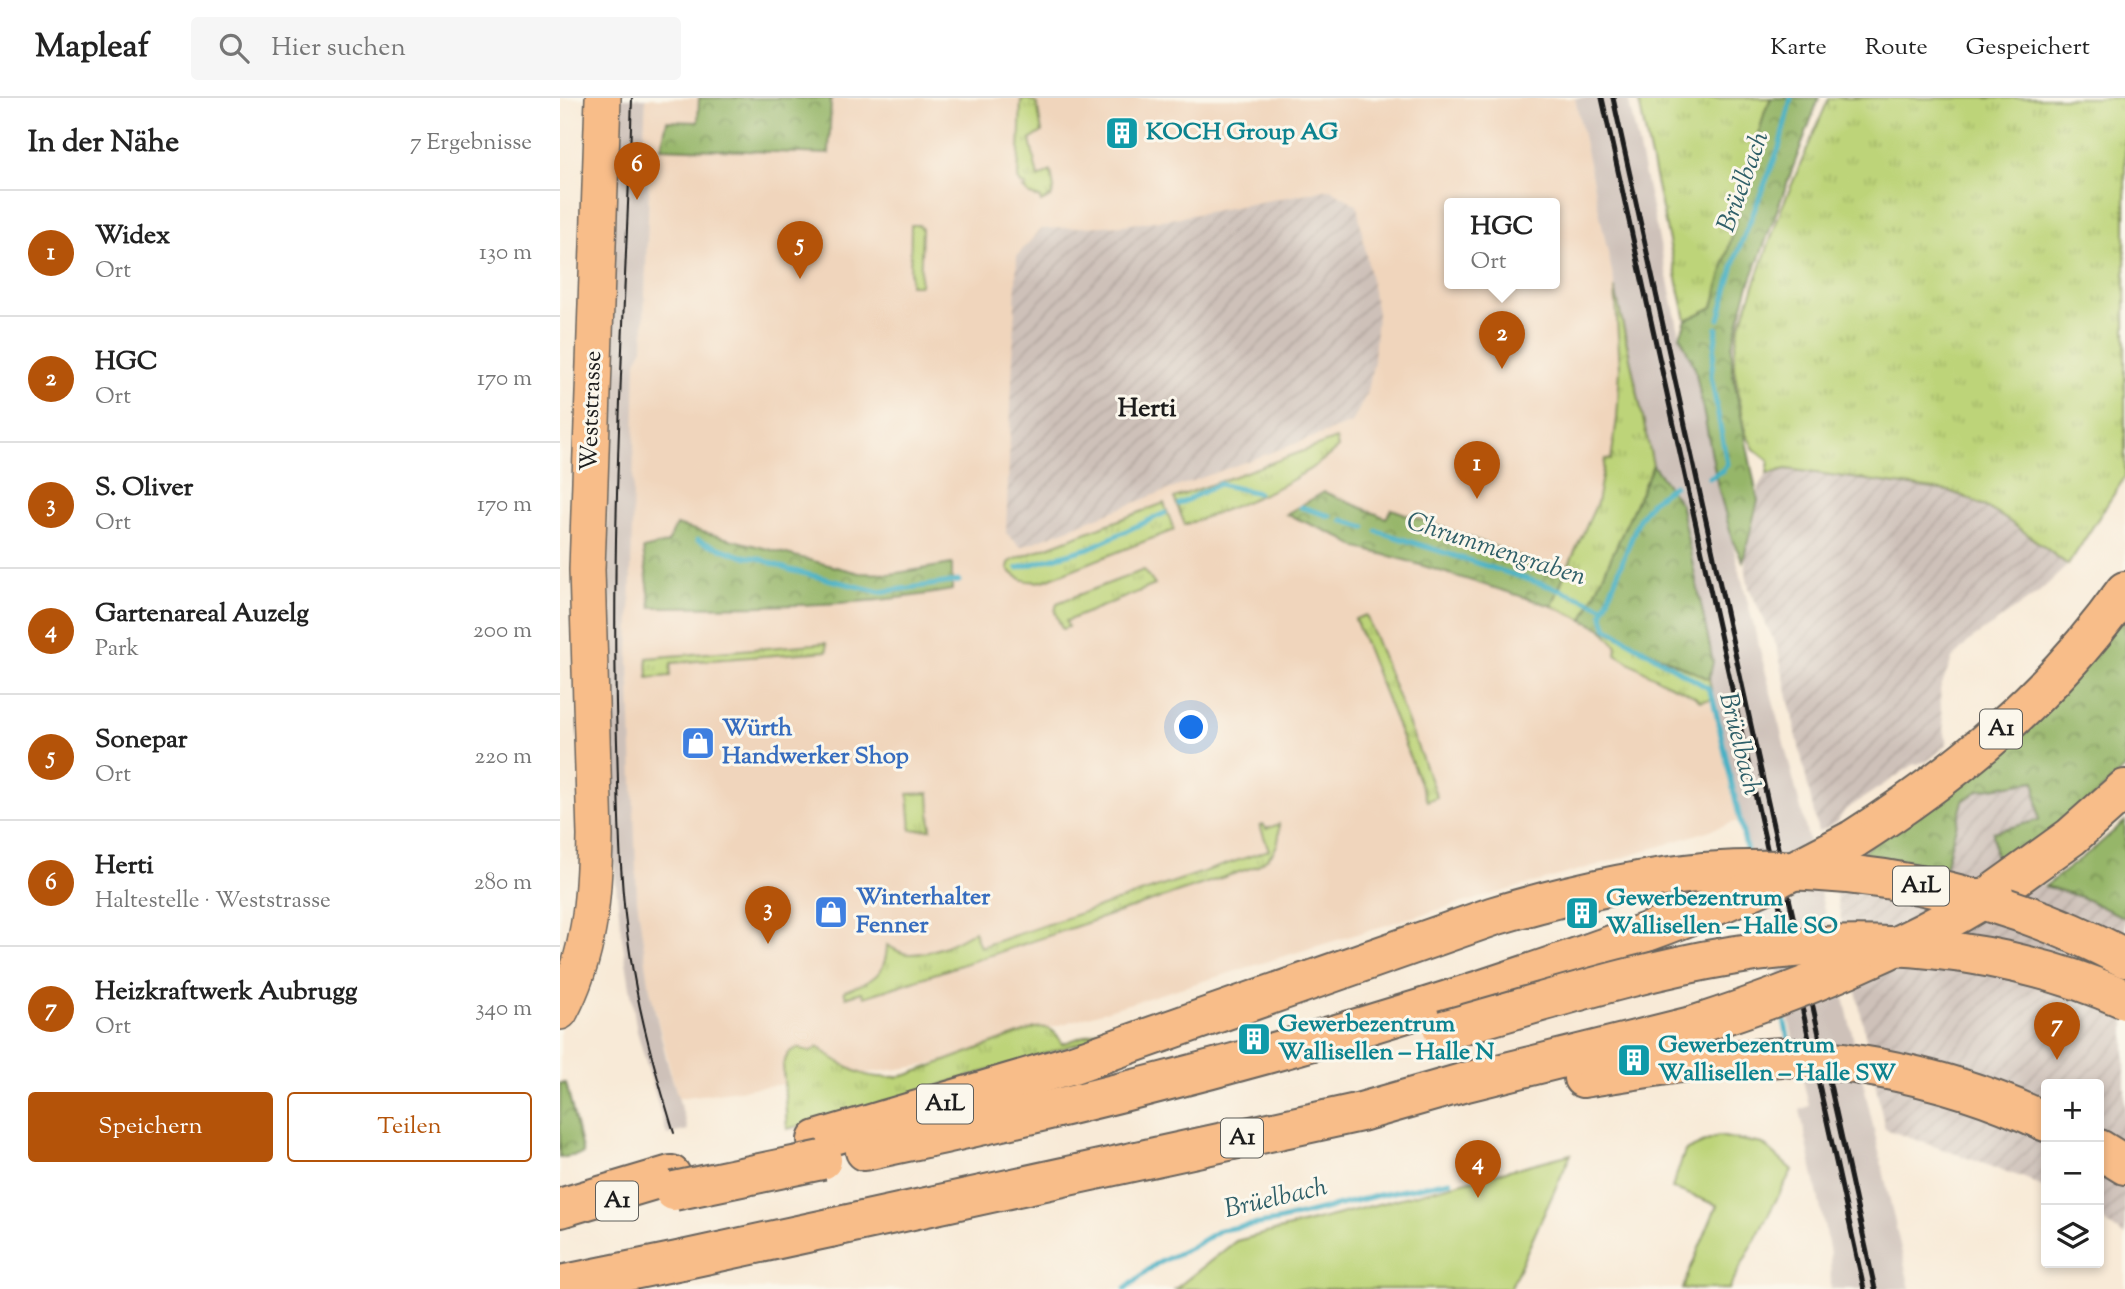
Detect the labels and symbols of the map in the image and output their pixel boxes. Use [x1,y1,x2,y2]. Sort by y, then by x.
building icon: KOCH Group AG [1103,114,1141,152]
place label: KOCH Group AG [1146,116,1339,150]
water label: Brüelbach [1709,126,1779,237]
pin: 6 [614,142,660,200]
pin: 5 [777,221,823,279]
pin: 2 [1479,311,1525,369]
street label: Weststrasse [573,350,611,472]
district label: Herti [1118,391,1177,428]
pin: 1 [1454,441,1500,499]
water label: Chrummengraben [1401,504,1591,597]
water label: Brüelbach [1708,689,1770,800]
road number: A1 [1980,709,2022,748]
your location [1174,710,1208,744]
place label: Würth Handwerker Shop [722,712,909,774]
shop icon: Würth Handwerker Shop [679,724,717,762]
road number: A1L [1893,866,1949,906]
place label: Winterhalter Fenner [856,881,991,943]
place label: Gewerbezentrum Wallisellen – Halle SO [1606,882,1838,944]
pin: 3 [745,886,791,944]
shop icon: Winterhalter Fenner [812,893,850,931]
building icon: Gewerbezentrum Wallisellen – Halle SO [1563,894,1601,932]
pin: 7 [2034,1002,2080,1060]
place label: Gewerbezentrum Wallisellen – Halle N [1278,1008,1494,1070]
building icon: Gewerbezentrum Wallisellen – Halle N [1235,1020,1273,1058]
place label: Gewerbezentrum Wallisellen – Halle SW [1658,1029,1896,1091]
building icon: Gewerbezentrum Wallisellen – Halle SW [1615,1041,1653,1079]
road number: A1L [917,1085,973,1124]
road number: A1 [1221,1119,1263,1158]
pin: 4 [1455,1140,1501,1198]
water label: Brüelbach [1221,1169,1331,1229]
road number: A1 [596,1182,638,1220]

